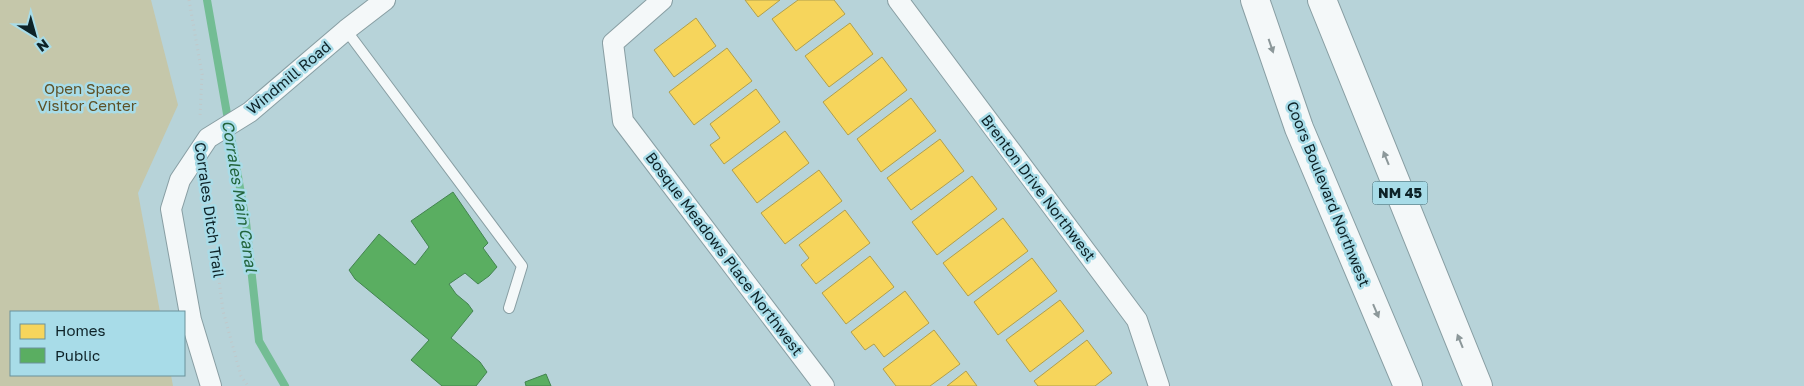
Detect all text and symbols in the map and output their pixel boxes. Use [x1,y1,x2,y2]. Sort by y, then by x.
north arrow [10,10,60,60]
text: N [34,36,52,56]
street label: Windmill Road [243,37,334,118]
one-way arrow [1267,39,1275,54]
park label: Open Space Visitor Center [37,79,137,114]
street label: Coors Boulevard Northwest [1283,98,1374,289]
street label: Brenton Drive Northwest [978,111,1100,264]
water label: Corrales Main Canal [218,119,262,274]
street label: Corrales Ditch Trail [192,141,228,279]
street label: Bosque Meadows Place Northwest [642,148,807,359]
one-way arrow [1382,150,1390,165]
road number: NM 45 [1372,182,1428,204]
one-way arrow [1373,304,1381,318]
legend [10,311,185,376]
text: Homes [55,321,105,339]
one-way arrow [1456,333,1464,348]
text: Public [55,346,100,364]

